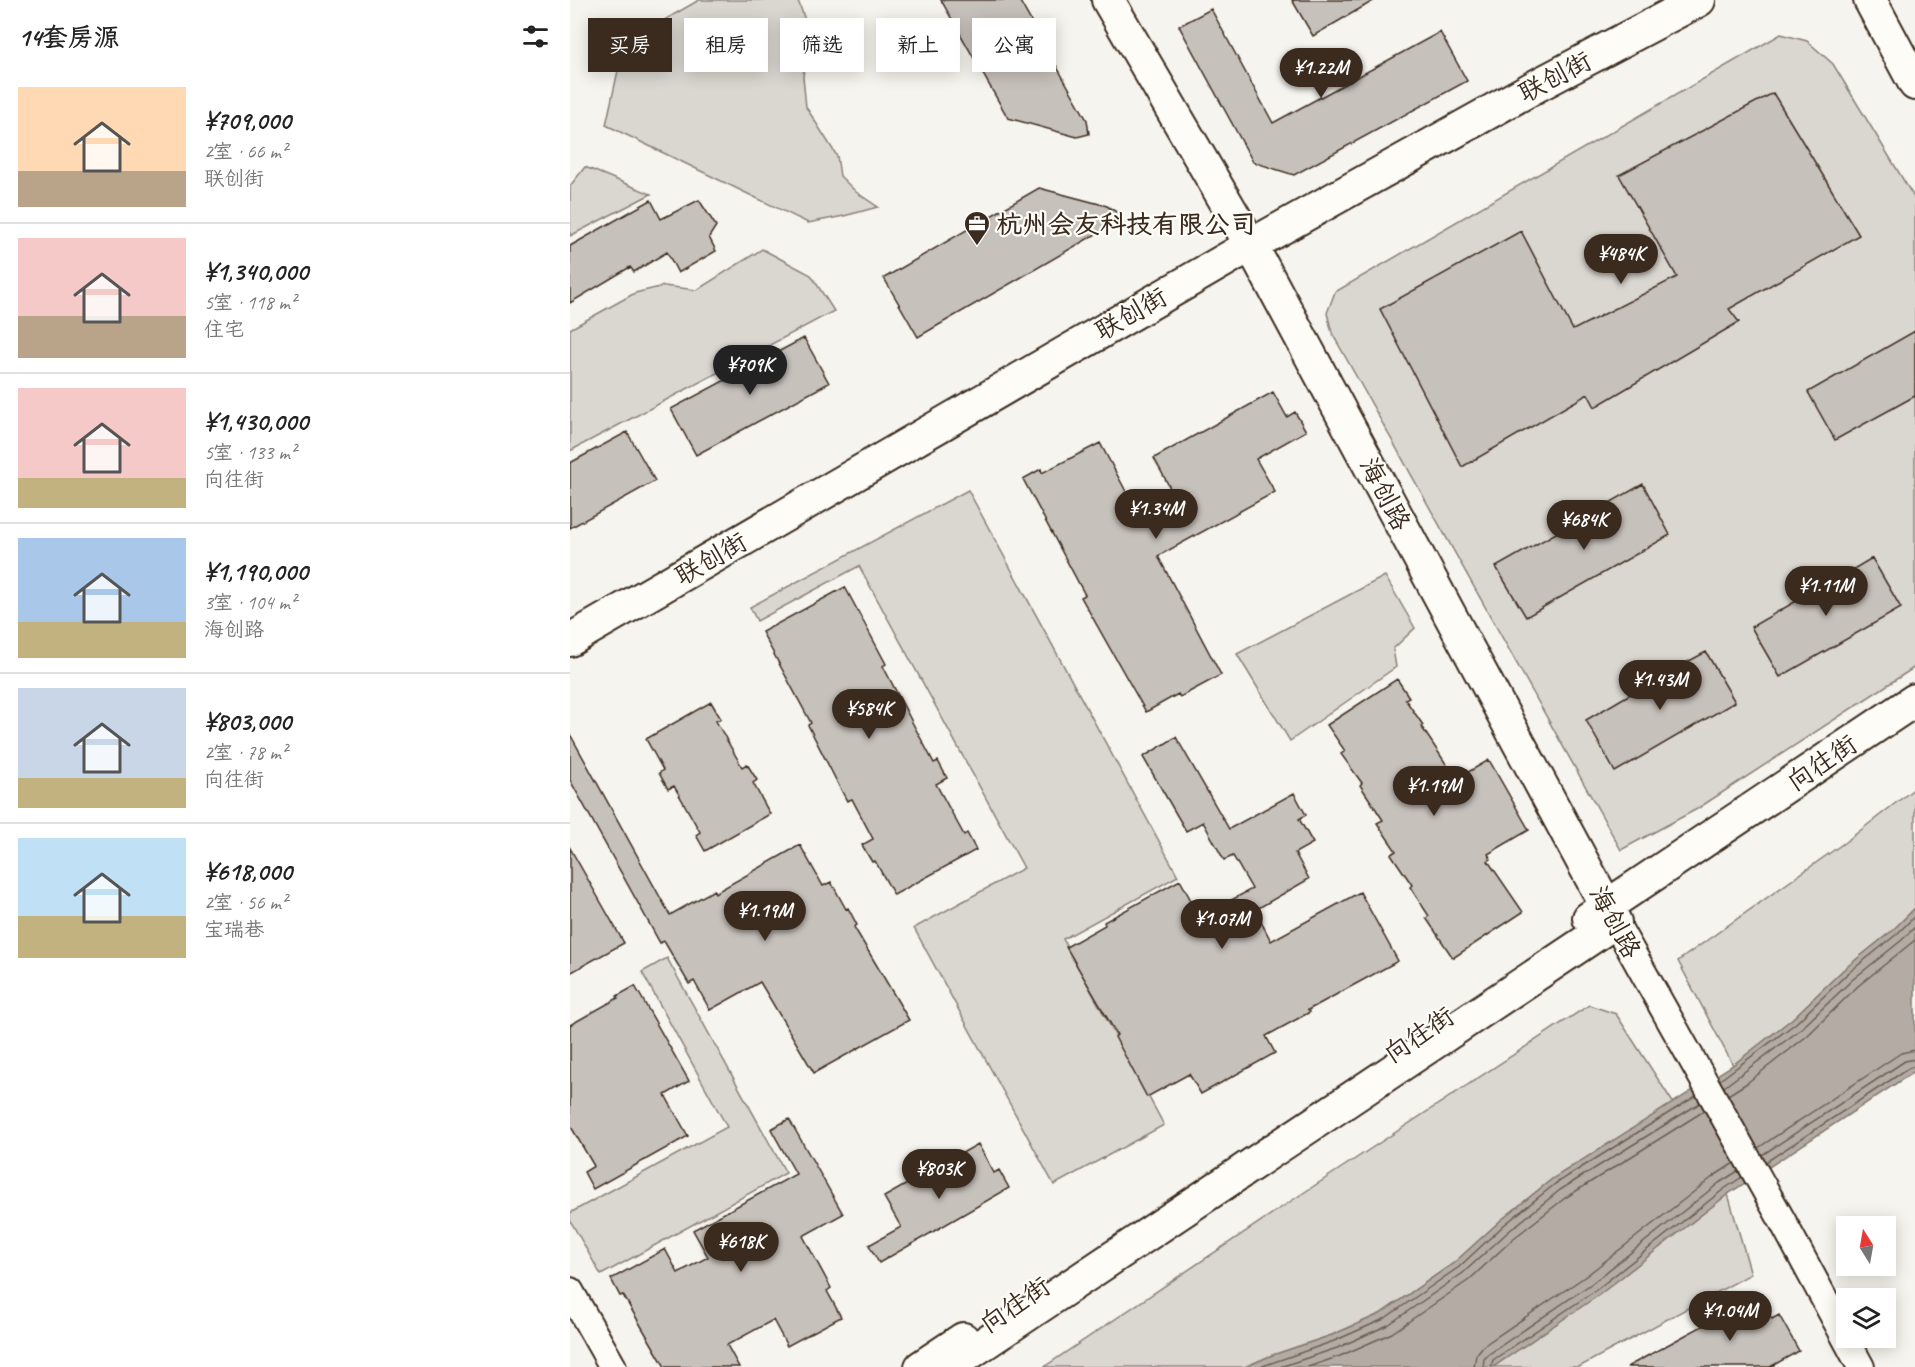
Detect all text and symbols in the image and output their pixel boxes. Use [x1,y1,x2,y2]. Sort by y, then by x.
chip: 买房 [588,18,672,72]
chip: 租房 [684,18,768,72]
chip: 筛选 [780,18,864,72]
chip: 新上 [876,18,960,72]
chip: 公寓 [972,18,1056,72]
icon: filters [519,20,552,53]
text: 14套房源 [18,21,119,54]
street label: 联创街 [1513,44,1597,110]
pin: ¥1.22M [1272,48,1370,99]
text: ¥1.22M [1294,55,1348,80]
text: ¥709,000 [204,104,291,137]
icon: home [66,111,138,183]
text: 2室 · 66 m² [204,139,287,164]
text: 联创街 [204,166,264,191]
place label: 杭州会友科技有限公司 [996,208,1256,241]
office icon: 杭州会友科技有限公司 [962,209,992,247]
pin: ¥484K [1579,234,1663,285]
text: ¥484K [1598,241,1644,266]
text: ¥1,340,000 [204,255,308,288]
icon: home [66,262,138,334]
street label: 联创街 [1089,280,1173,348]
text: 5室 · 118 m² [204,290,296,315]
text: 住宅 [204,317,244,342]
pin: ¥709K [708,345,792,396]
text: ¥709K [727,352,773,377]
text: ¥1,430,000 [204,405,308,438]
icon: home [66,412,138,484]
text: 5室 · 133 m² [204,440,296,465]
street label: 海创路 [1352,452,1418,536]
text: 向往街 [204,467,264,492]
pin: ¥1.34M [1107,489,1205,540]
text: ¥1.34M [1129,496,1183,521]
pin: ¥684K [1542,500,1626,551]
text: ¥684K [1561,507,1607,532]
street label: 联创街 [669,525,753,593]
text: ¥1,190,000 [204,555,308,588]
icon: home [66,562,138,634]
pin: ¥1.11M [1777,566,1875,617]
text: ¥1.11M [1799,573,1853,598]
text: 3室 · 104 m² [204,590,296,615]
text: 海创路 [204,617,264,642]
pin: ¥1.43M [1611,660,1709,711]
text: ¥1.43M [1633,667,1687,692]
pin: ¥584K [827,689,911,740]
text: ¥584K [846,696,892,721]
text: ¥803,000 [204,705,291,738]
icon: home [66,712,138,784]
street label: 向往街 [1780,728,1864,798]
text: 2室 · 78 m² [204,740,287,765]
pin: ¥1.19M [1385,766,1483,817]
text: 向往街 [204,767,264,792]
text: ¥1.19M [1407,773,1461,798]
text: ¥618,000 [204,855,292,888]
icon: home [66,862,138,934]
street label: 海创路 [1582,880,1648,964]
text: 2室 · 56 m² [204,890,287,915]
pin: ¥1.19M [716,891,814,942]
text: ¥1.19M [738,898,792,923]
pin: ¥1.07M [1173,899,1271,950]
text: ¥1.07M [1195,906,1249,931]
text: 宝瑞巷 [204,917,264,942]
street label: 向往街 [1377,1000,1461,1070]
pin: ¥803K [897,1149,981,1200]
text: ¥803K [916,1156,962,1181]
north arrow [1836,1216,1896,1276]
map controls [1836,1216,1896,1348]
pin: ¥618K [699,1222,783,1273]
text: ¥618K [718,1229,764,1254]
street label: 向往街 [973,1270,1057,1340]
button: layers [1836,1288,1896,1348]
pin: ¥1.04M [1681,1291,1779,1342]
text: ¥1.04M [1703,1298,1757,1323]

